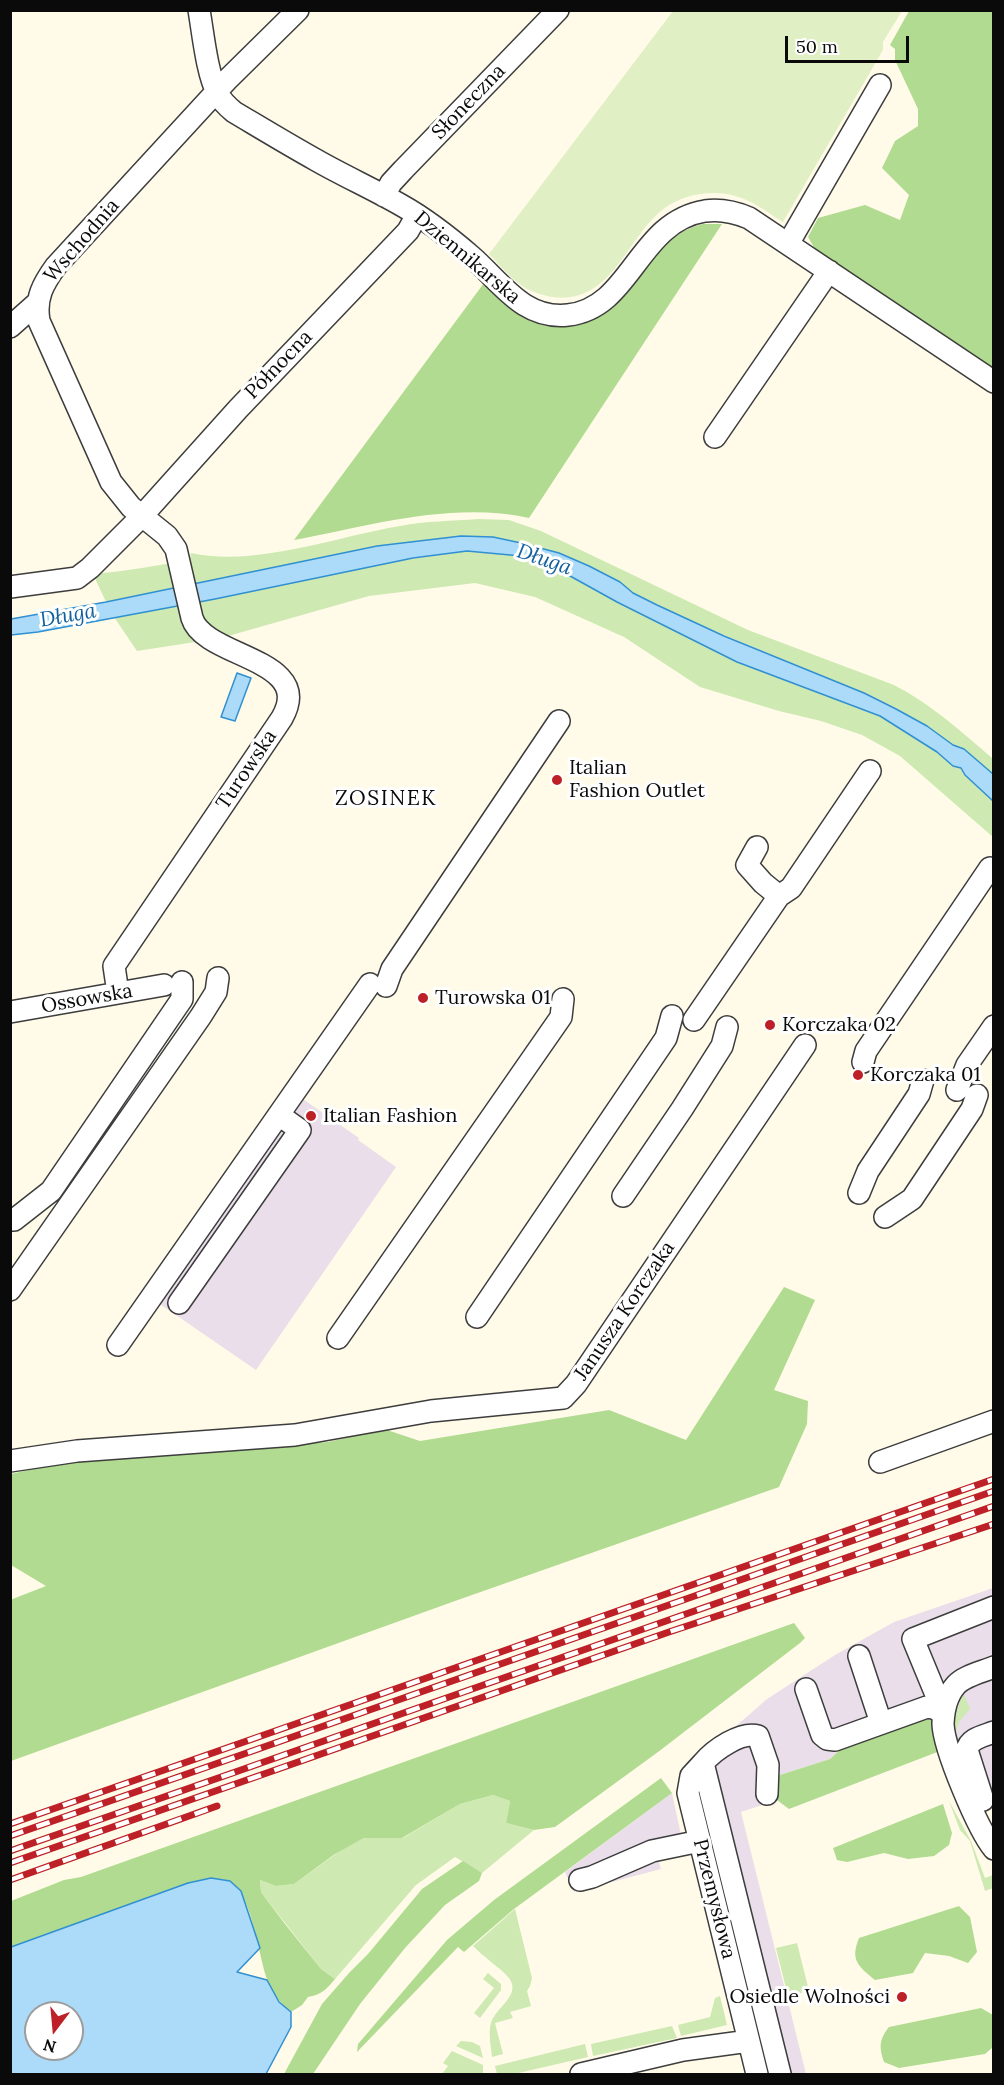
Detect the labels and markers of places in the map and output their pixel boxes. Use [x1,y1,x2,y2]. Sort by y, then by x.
place label: Italian Fashion Outlet [569,756,705,803]
marker: Italian Fashion Outlet [550,773,564,787]
place label: Turowska 01 [435,986,551,1010]
marker: Turowska 01 [416,991,430,1005]
place label: Korczaka 02 [782,1013,896,1037]
marker: Korczaka 02 [763,1018,777,1032]
place label: Korczaka 01 [870,1063,981,1087]
marker: Korczaka 01 [851,1068,865,1082]
place label: Italian Fashion [323,1104,457,1128]
marker: Italian Fashion [304,1109,318,1123]
place label: Osiedle Wolności [729,1985,890,2009]
marker: Osiedle Wolności [895,1990,909,2004]

